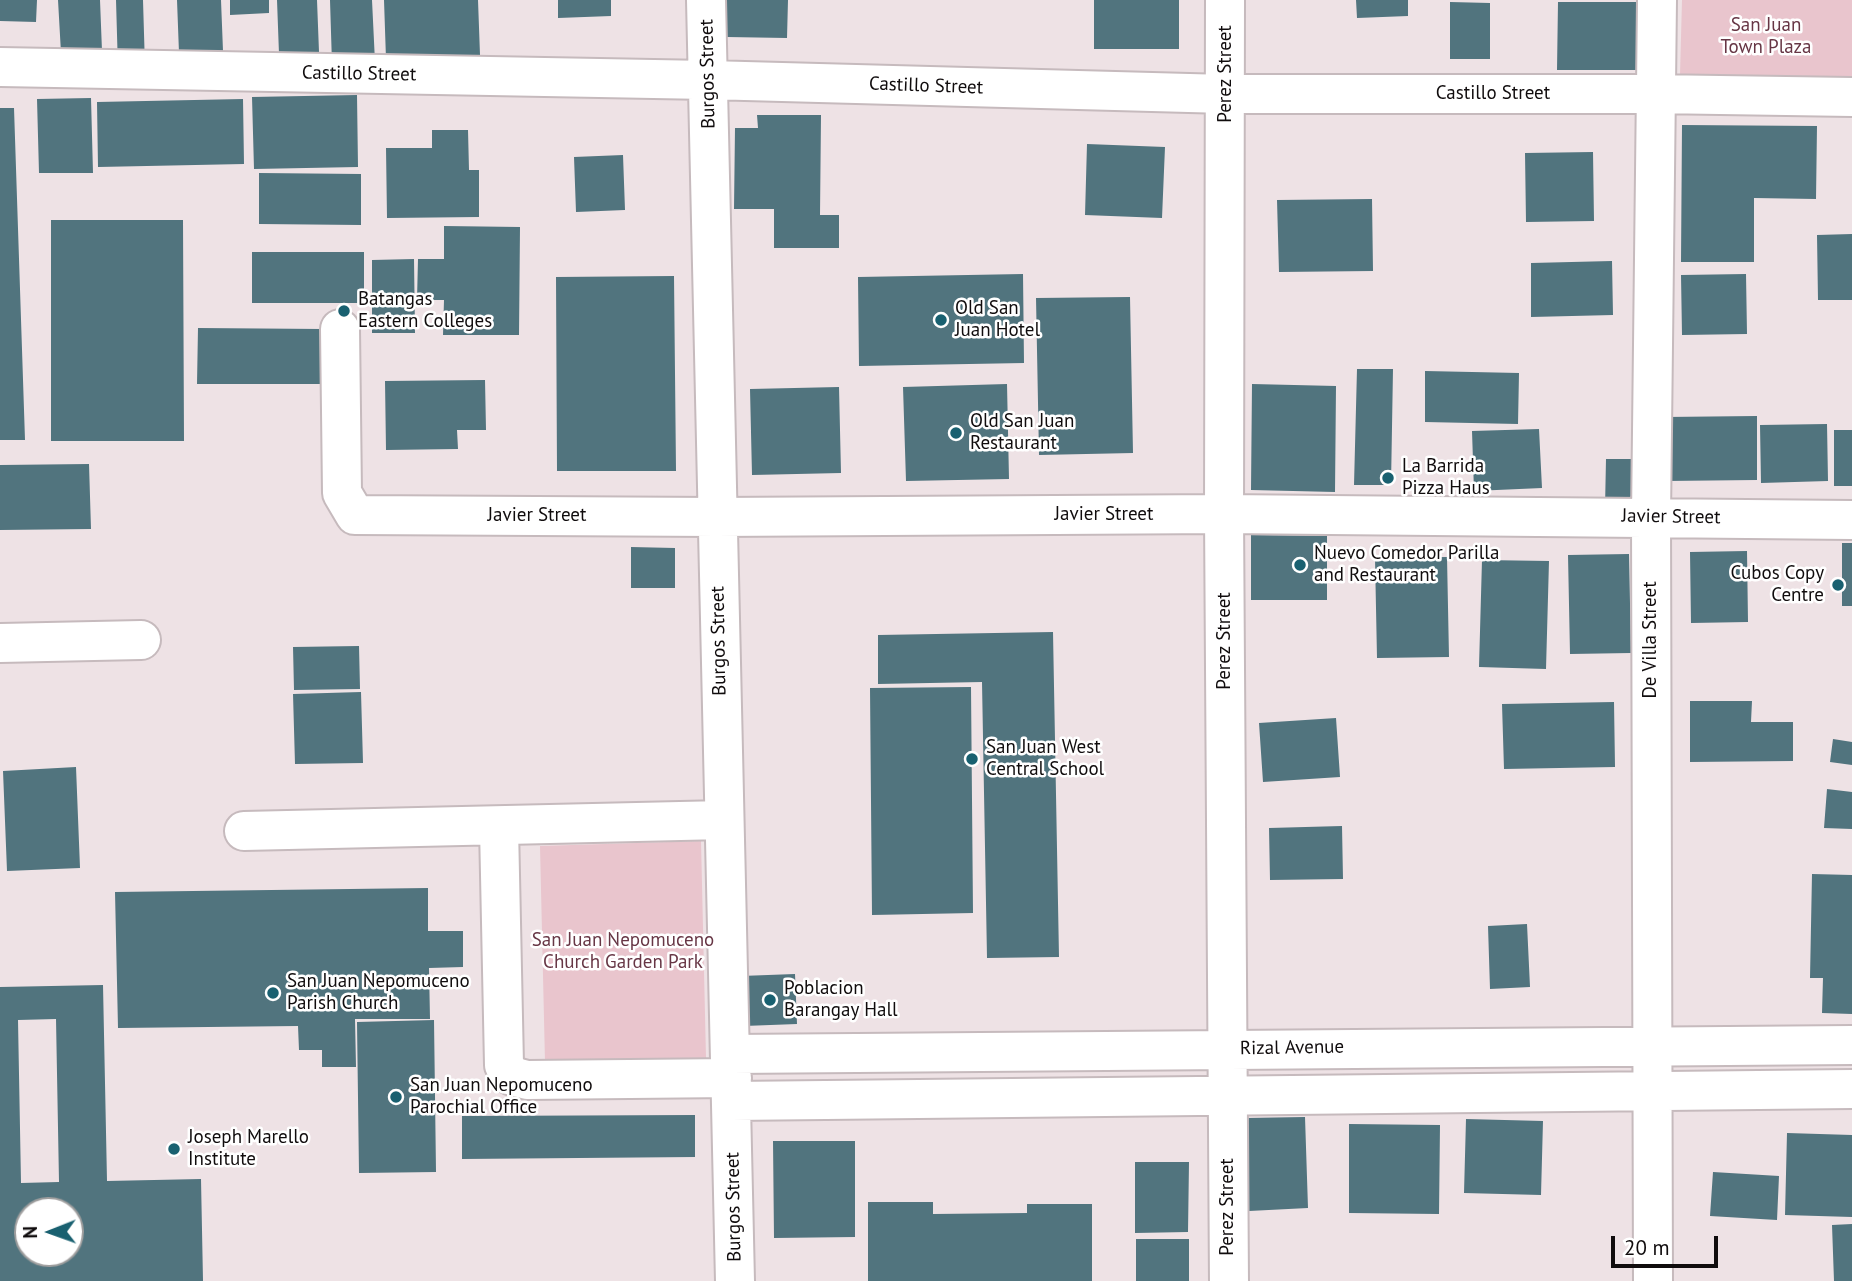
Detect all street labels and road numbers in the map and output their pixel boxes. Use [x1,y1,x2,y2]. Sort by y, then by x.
street label: Burgos Street [696,19,720,129]
street label: Perez Street [1215,25,1237,123]
street label: Castillo Street [302,62,416,86]
street label: Castillo Street [868,73,984,99]
street label: Castillo Street [1436,83,1550,105]
street label: Javier Street [1055,504,1153,526]
street label: Javier Street [488,505,586,527]
street label: Javier Street [1621,505,1721,529]
street label: De Villa Street [1640,581,1662,699]
street label: Burgos Street [707,586,731,696]
street label: Perez Street [1214,592,1236,690]
street label: Rizal Avenue [1240,1036,1344,1060]
street label: Burgos Street [722,1152,746,1262]
street label: Perez Street [1217,1158,1239,1256]

